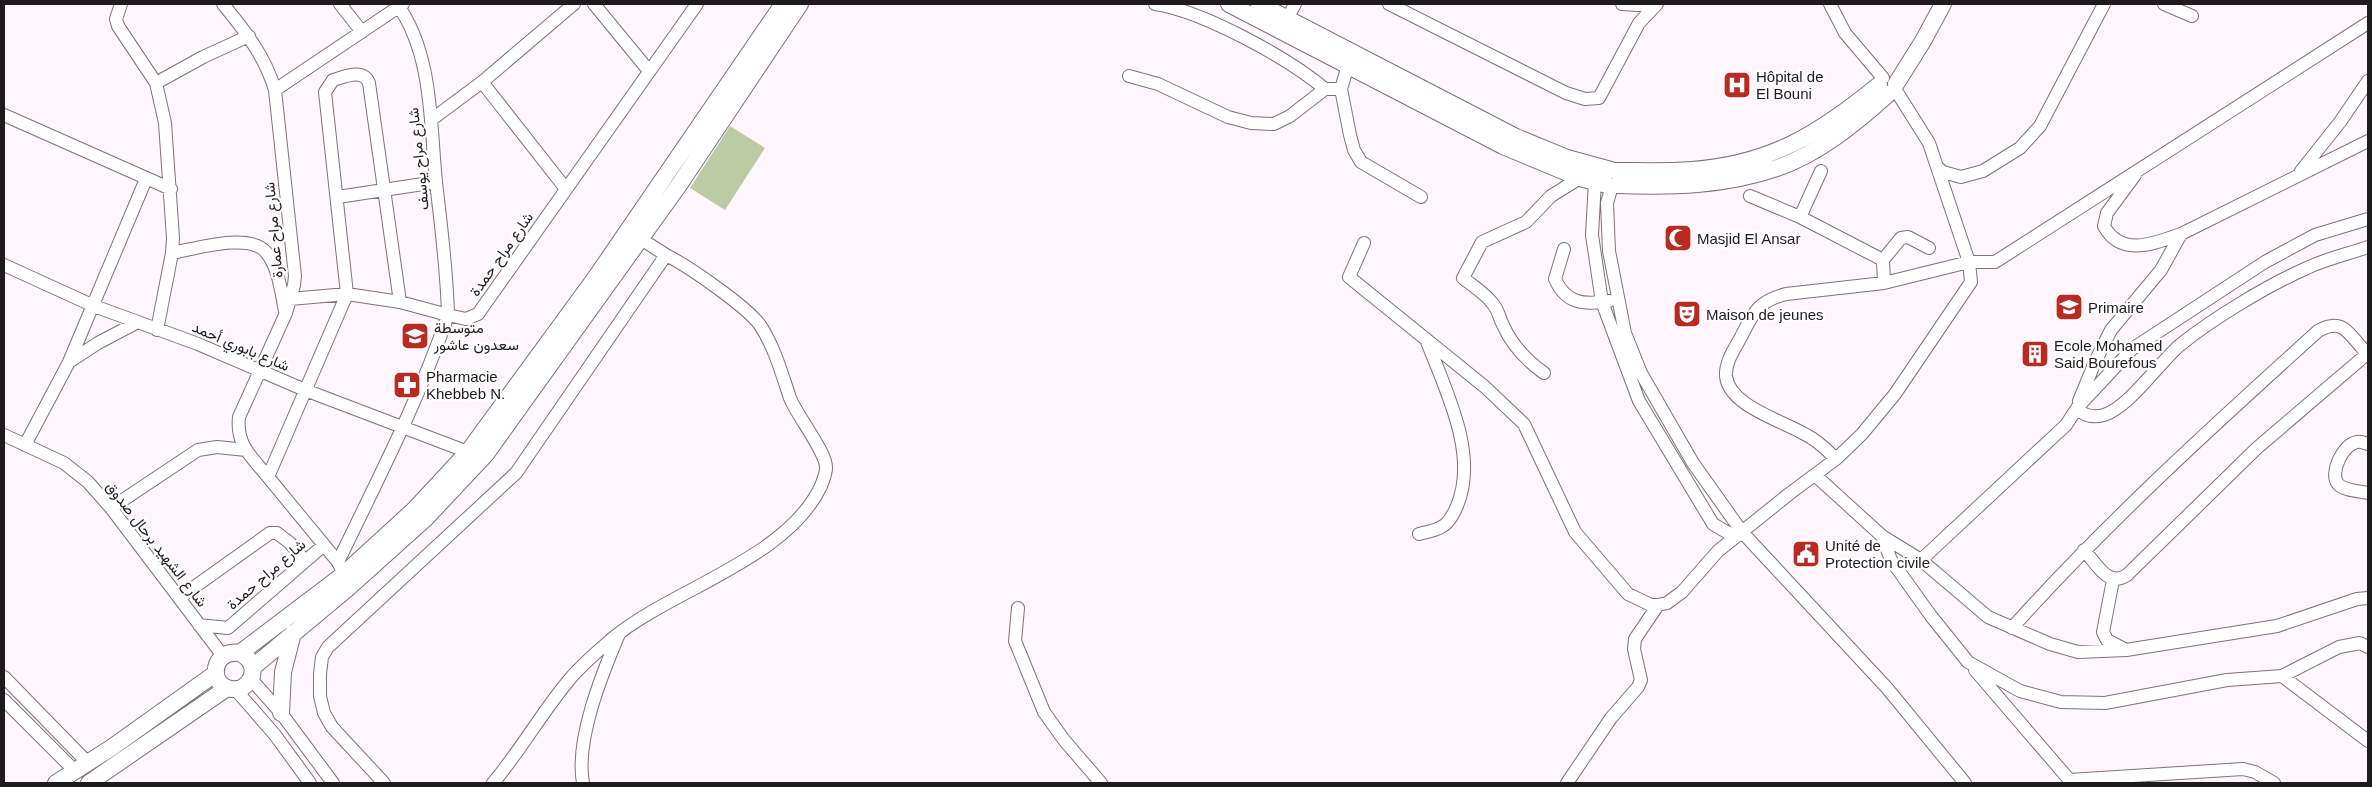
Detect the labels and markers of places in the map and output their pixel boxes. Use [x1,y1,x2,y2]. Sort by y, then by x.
place label: Hôpital de El Bouni [1756,68,1824,102]
hospital icon: Hôpital de El Bouni [1722,70,1752,100]
mosque icon: Masjid El Ansar [1663,223,1693,253]
place label: Masjid El Ansar [1697,230,1800,247]
school or university icon: Primaire [2054,292,2084,322]
theatre icon: Maison de jeunes [1672,299,1702,329]
place label: Primaire [2088,299,2144,316]
place label: Maison de jeunes [1706,306,1824,323]
place label: متوسطة سعدون عاشور [433,319,519,354]
school or university icon: متوسطة سعدون عاشور [400,321,430,351]
place label: Ecole Mohamed Said Bourefous [2054,337,2162,371]
building icon: Ecole Mohamed Said Bourefous [2020,339,2050,369]
place label: Pharmacie Khebbeb N. [426,368,505,402]
pharmacy icon: Pharmacie Khebbeb N. [392,370,422,400]
place label: Unité de Protection civile [1825,537,1930,571]
public building icon: Unité de Protection civile [1791,539,1821,569]

